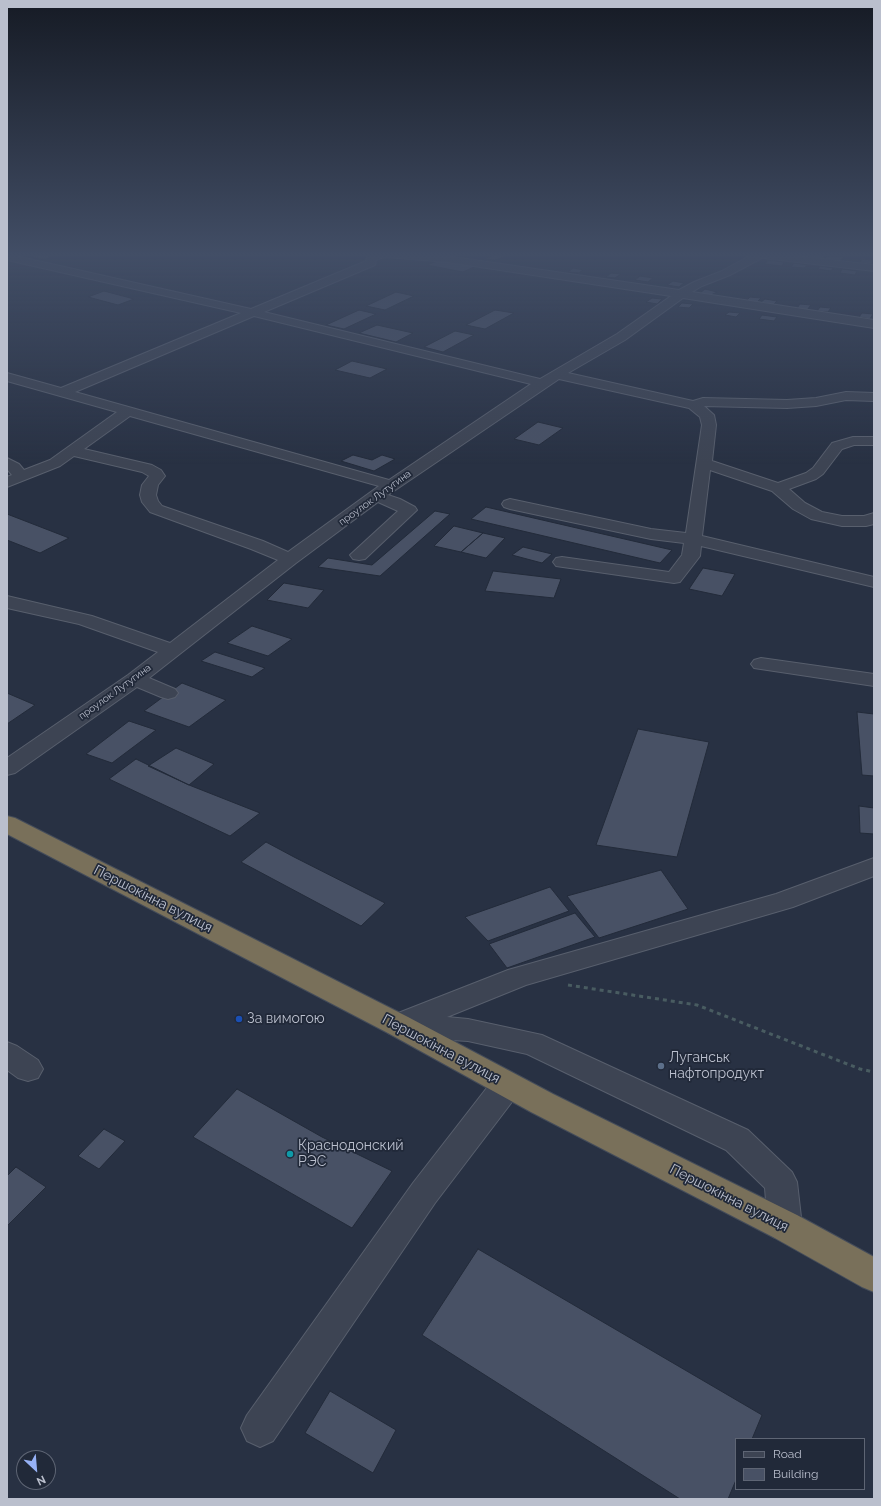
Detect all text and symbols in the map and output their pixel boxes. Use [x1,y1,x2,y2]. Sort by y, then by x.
street label: проулок Лутугина [336,468,414,528]
street label: проулок Лутугина [76,662,154,722]
street label: Першокінна вулиця [91,862,215,936]
place label: За вимогою [247,1011,325,1027]
street label: Першокінна вулиця [379,1011,503,1087]
marker: За вимогою [234,1014,244,1024]
place label: Луганськ нафтопродукт [669,1050,764,1082]
marker: Луганськ нафтопродукт [656,1061,666,1071]
place label: Краснодонский РЭС [298,1138,404,1170]
marker: Краснодонский РЭС [285,1149,295,1159]
street label: Першокінна вулиця [667,1161,791,1235]
legend [735,1438,865,1490]
text: Road [773,1447,802,1461]
north arrow [16,1450,56,1490]
text: Building [773,1467,819,1481]
text: N [34,1473,48,1488]

